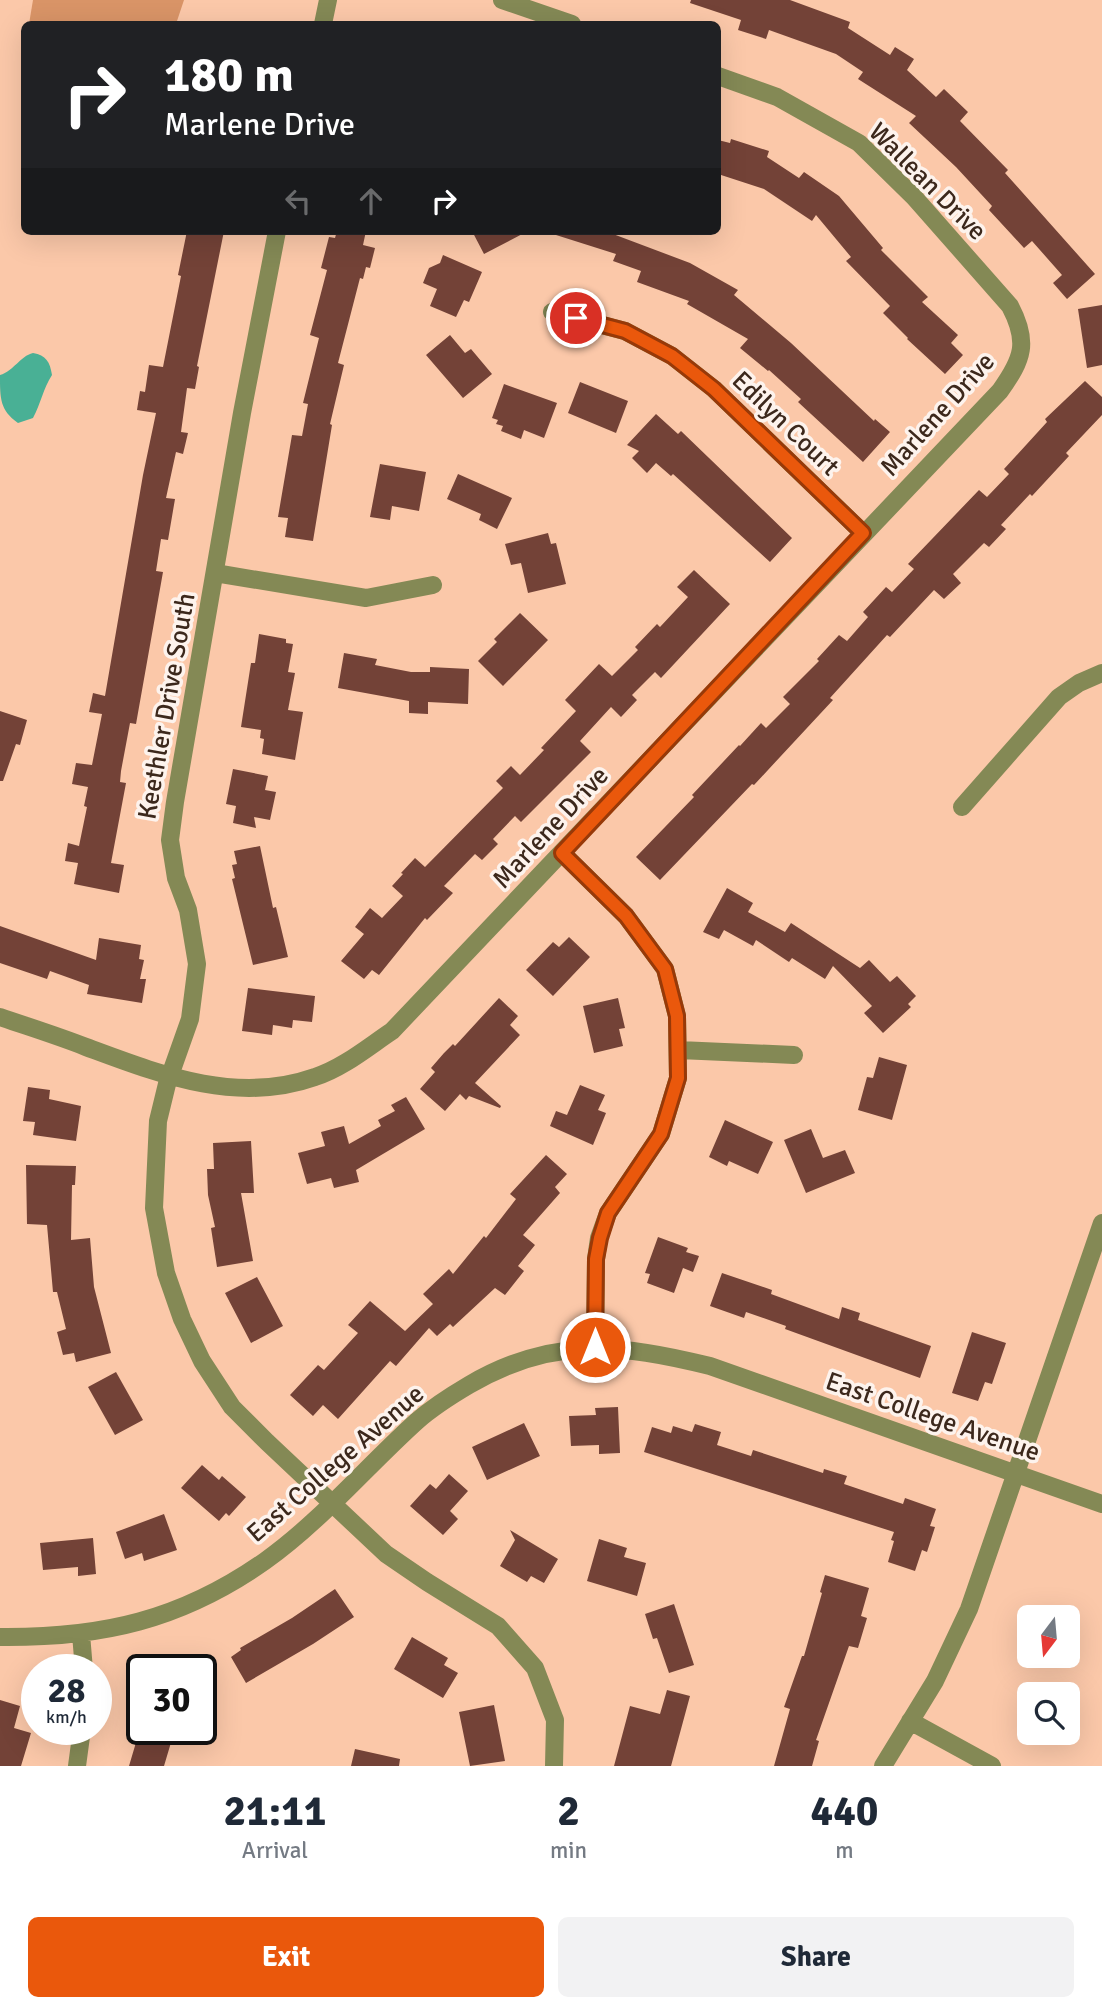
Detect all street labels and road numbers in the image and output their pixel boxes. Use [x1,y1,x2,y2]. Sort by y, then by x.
street label: Wallean Drive [862,116,993,247]
street label: Marlene Drive [874,346,1002,483]
street label: Edilyn Court [725,365,846,483]
street label: Keethler Drive South [131,590,203,822]
street label: Marlene Drive [486,760,615,895]
street label: East College Avenue [821,1365,1044,1469]
street label: East College Avenue [240,1378,431,1549]

